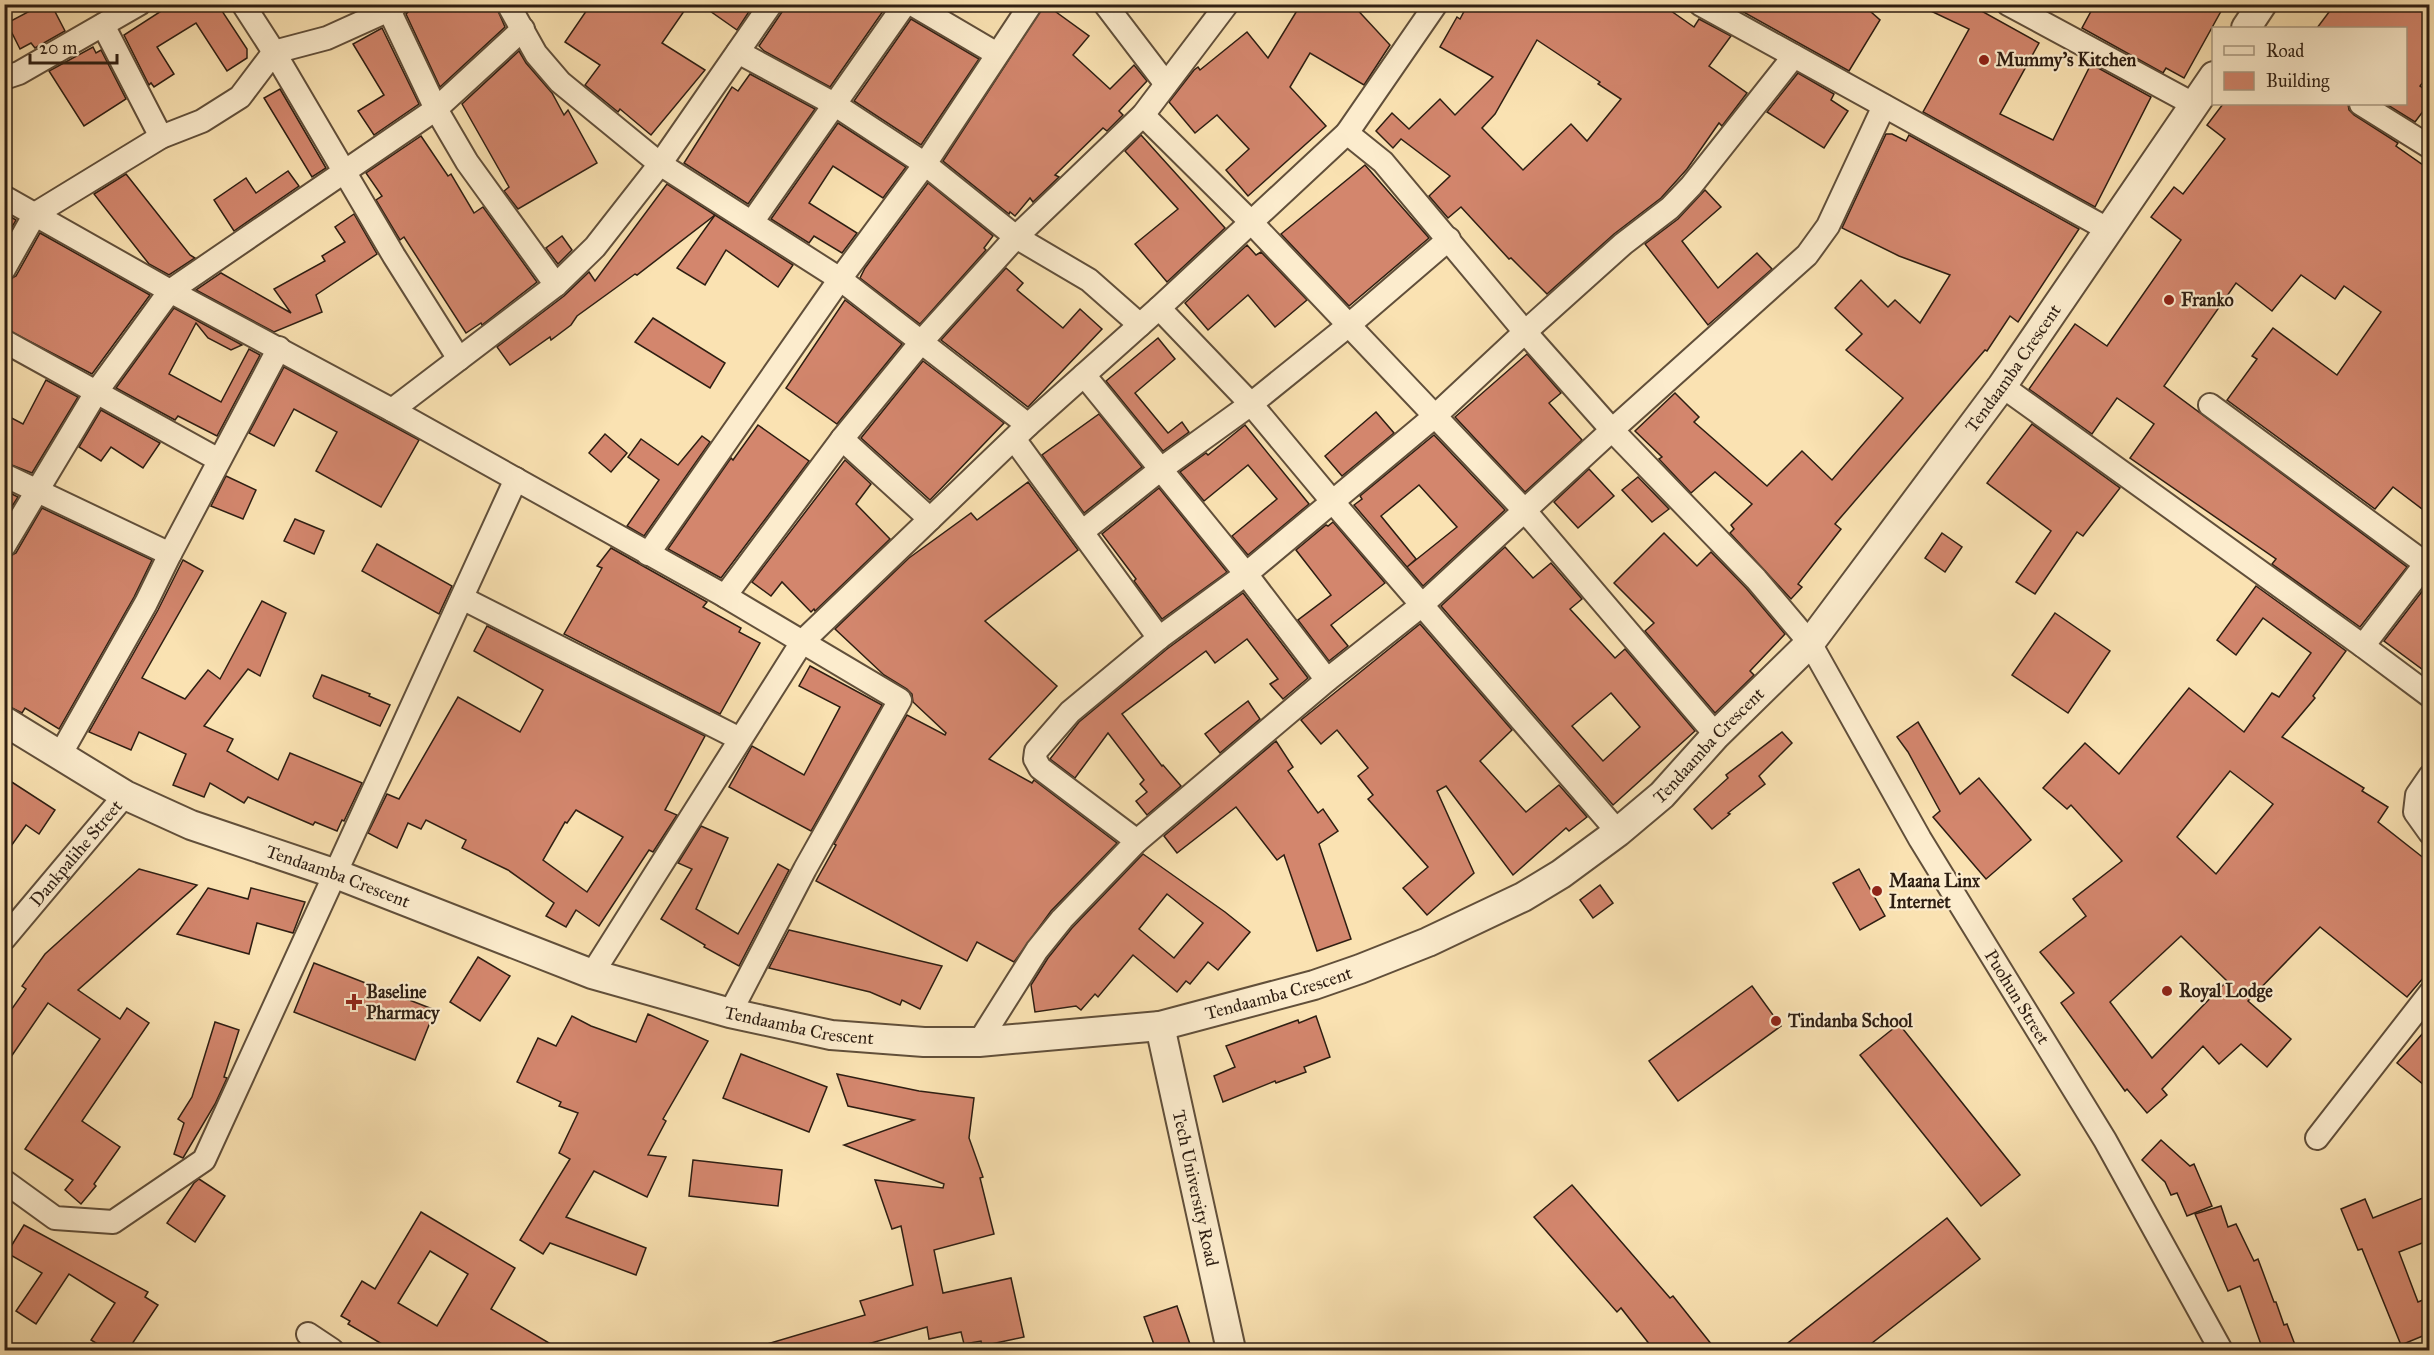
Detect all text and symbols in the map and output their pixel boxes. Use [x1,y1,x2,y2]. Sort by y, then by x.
scale bar [30,27,117,65]
legend [2212,27,2407,105]
text: 20 m [39,37,77,59]
text: Road [2266,40,2304,62]
place label: Mummy's Kitchen [1996,49,2137,72]
marker: Mummy's Kitchen [1977,53,1991,67]
text: Building [2266,70,2330,93]
place label: Franko [2181,289,2234,311]
marker: Franko [2162,293,2176,307]
street label: Tendaamba Crescent [1960,299,2066,437]
street label: Tendaamba Crescent [1649,683,1769,809]
street label: Dankpalihe Street [25,795,127,911]
street label: Tendaamba Crescent [263,840,414,913]
place label: Maana Linx Internet [1889,870,1981,913]
marker: Maana Linx Internet [1870,884,1884,898]
street label: Puohun Street [1980,946,2055,1049]
street label: Tendaamba Crescent [1203,961,1356,1025]
place label: Royal Lodge [2179,980,2273,1003]
place label: Baseline Pharmacy [366,981,441,1025]
marker: Royal Lodge [2160,984,2174,998]
marker: Baseline Pharmacy [347,995,361,1009]
street label: Tendaamba Crescent [722,1001,875,1049]
place label: Tindanba School [1787,1010,1914,1032]
marker: Tindanba School [1769,1014,1783,1028]
street label: Tech University Road [1168,1108,1223,1268]

